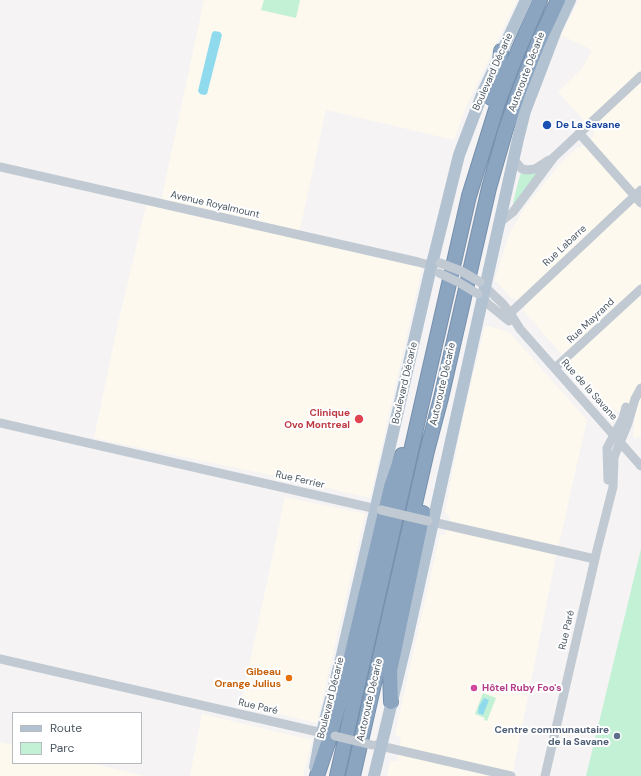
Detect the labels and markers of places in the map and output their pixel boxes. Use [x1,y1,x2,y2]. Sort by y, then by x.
marker: De La Savane [541,119,553,131]
place label: De La Savane [556,119,620,131]
place label: Clinique Ovo Montreal [284,407,350,430]
marker: Clinique Ovo Montreal [353,413,365,425]
place label: Gibeau Orange Julius [214,666,281,690]
marker: Gibeau Orange Julius [284,673,294,683]
place label: Hôtel Ruby Foo's [482,682,561,694]
marker: Hôtel Ruby Foo's [469,683,479,693]
place label: Centre communautaire de la Savane [494,724,609,748]
marker: Centre communautaire de la Savane [612,731,622,741]

